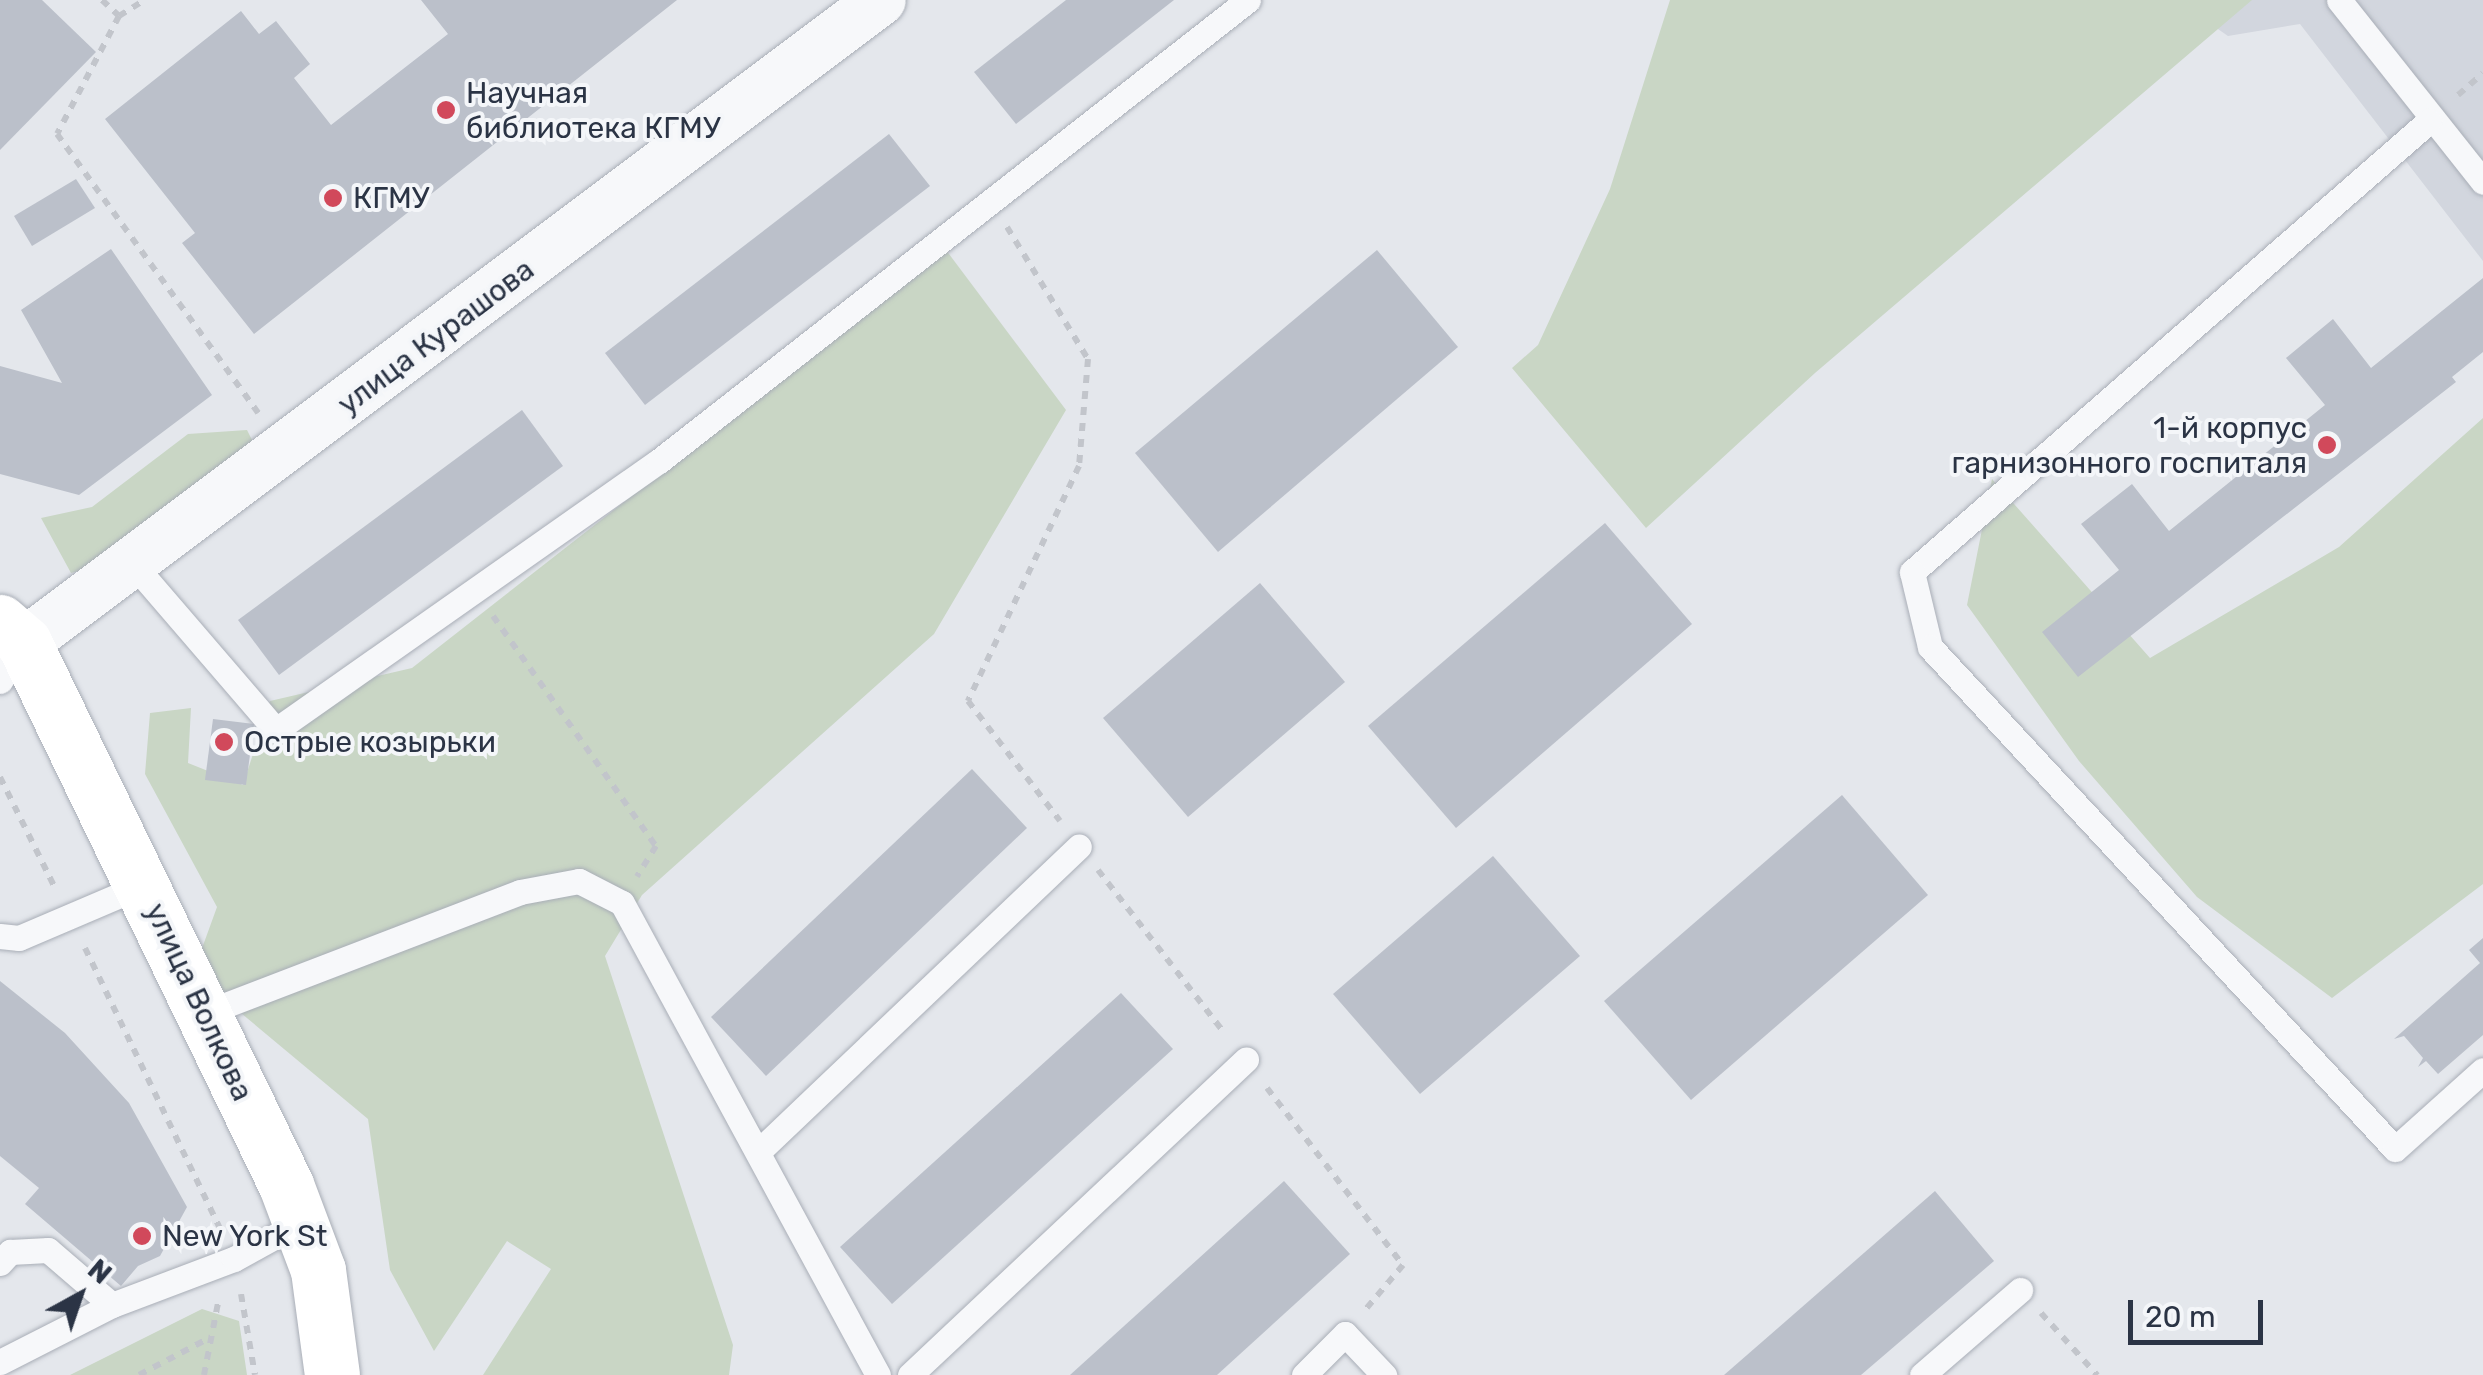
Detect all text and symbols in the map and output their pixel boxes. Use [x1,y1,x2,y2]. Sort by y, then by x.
place label: Научная библиотека КГМУ [466,75,721,146]
marker: Научная библиотека КГМУ [435,99,457,121]
place label: КГМУ [353,180,429,216]
marker: КГМУ [322,187,344,209]
street label: улица Курашова [331,251,541,423]
place label: 1-й корпус гарнизонного госпиталя [1952,410,2307,480]
marker: 1-й корпус гарнизонного госпиталя [2316,434,2338,456]
place label: Острые козырьки [244,724,496,760]
marker: Острые козырьки [213,731,235,753]
street label: улица Волкова [137,897,261,1107]
place label: New York St [162,1218,329,1254]
marker: New York St [131,1225,153,1247]
north arrow [30,1245,130,1345]
text: N [81,1253,118,1291]
scale bar [2133,1280,2268,1342]
text: 20 m [2145,1299,2216,1335]

